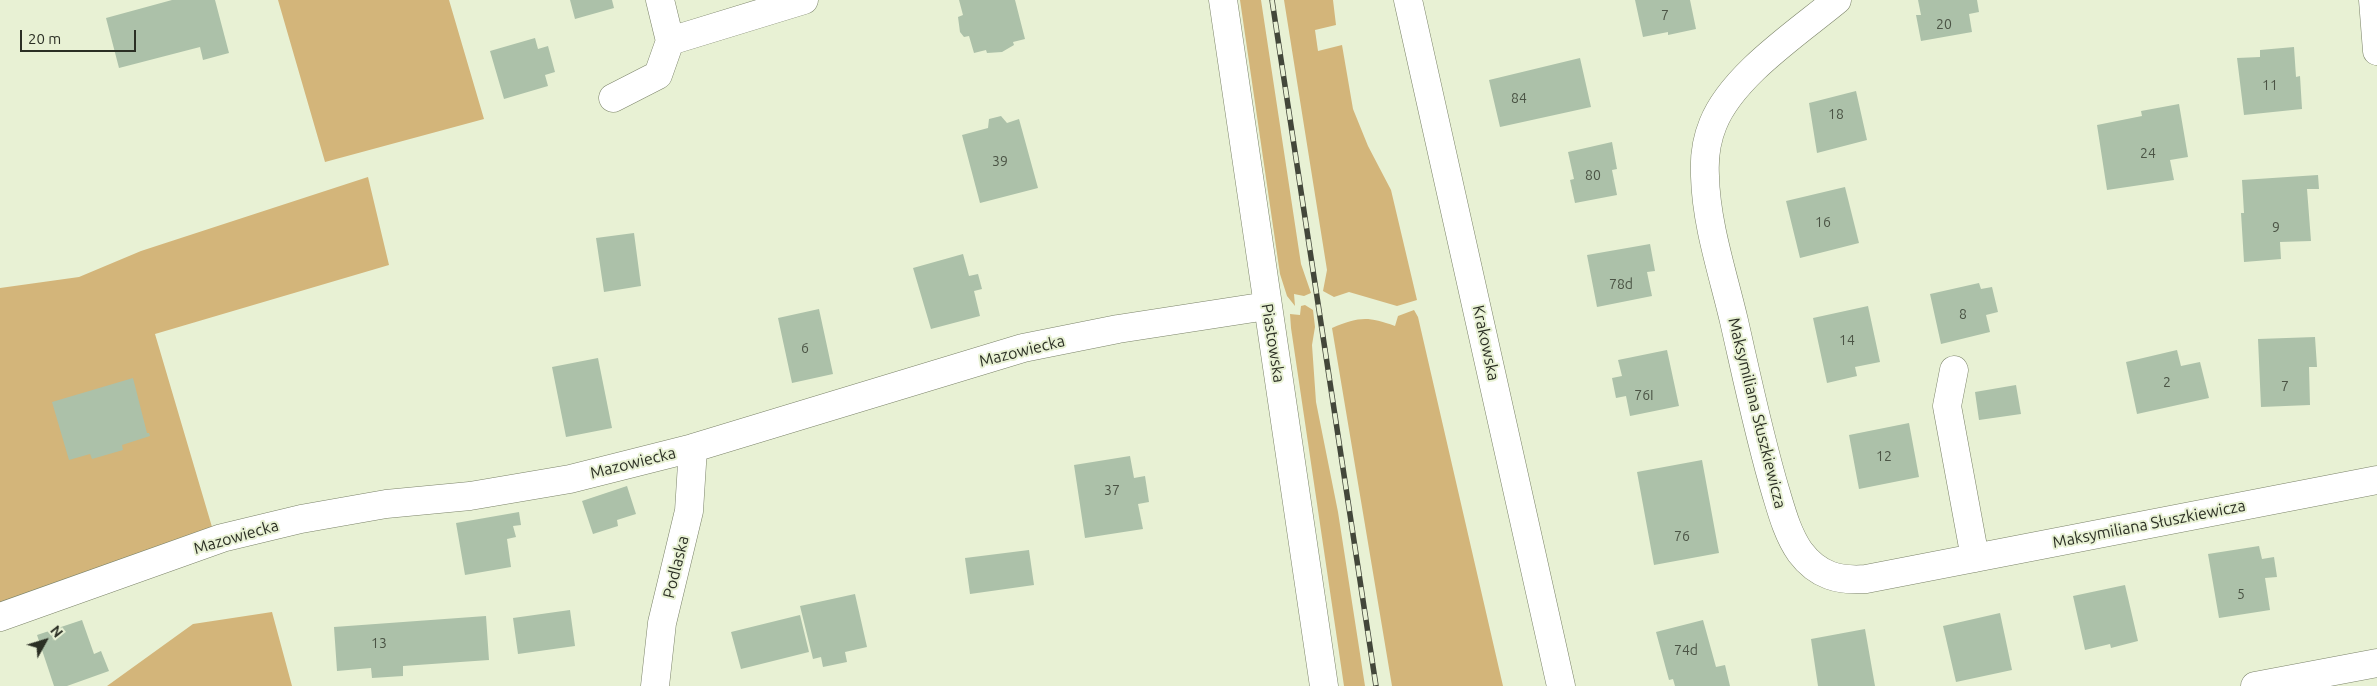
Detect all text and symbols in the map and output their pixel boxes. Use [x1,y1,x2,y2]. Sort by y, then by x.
house number: 7 [1661,7,1669,23]
house number: 20 [1936,16,1952,32]
scale bar [22,20,139,52]
text: 20 m [28,30,61,47]
house number: 11 [2262,77,2278,93]
house number: 84 [1511,90,1527,106]
house number: 18 [1828,106,1844,122]
house number: 24 [2140,145,2156,161]
house number: 39 [992,153,1008,169]
house number: 80 [1585,167,1601,183]
house number: 16 [1815,214,1831,230]
house number: 9 [2272,219,2280,235]
house number: 78d [1609,276,1633,292]
street label: Piastowska [1257,302,1289,384]
street label: Krakowska [1469,303,1503,383]
house number: 8 [1959,306,1967,322]
street label: Maksymiliana Słuszkiewicza [1724,316,1790,510]
street label: Mazowiecka [977,331,1067,371]
house number: 14 [1839,332,1855,348]
house number: 6 [801,340,809,356]
house number: 2 [2163,374,2171,390]
house number: 7 [2281,378,2289,394]
house number: 76I [1634,387,1654,403]
street label: Mazowiecka [588,443,678,483]
house number: 12 [1876,448,1892,464]
house number: 37 [1104,482,1120,498]
street label: Maksymiliana Słuszkiewicza [2051,496,2247,552]
street label: Mazowiecka [191,516,281,558]
house number: 76 [1674,528,1690,544]
street label: Podlaska [659,534,693,600]
house number: 5 [2237,586,2245,602]
north arrow [20,616,70,666]
text: N [47,622,66,641]
house number: 13 [371,635,387,651]
house number: 74d [1674,642,1698,658]

